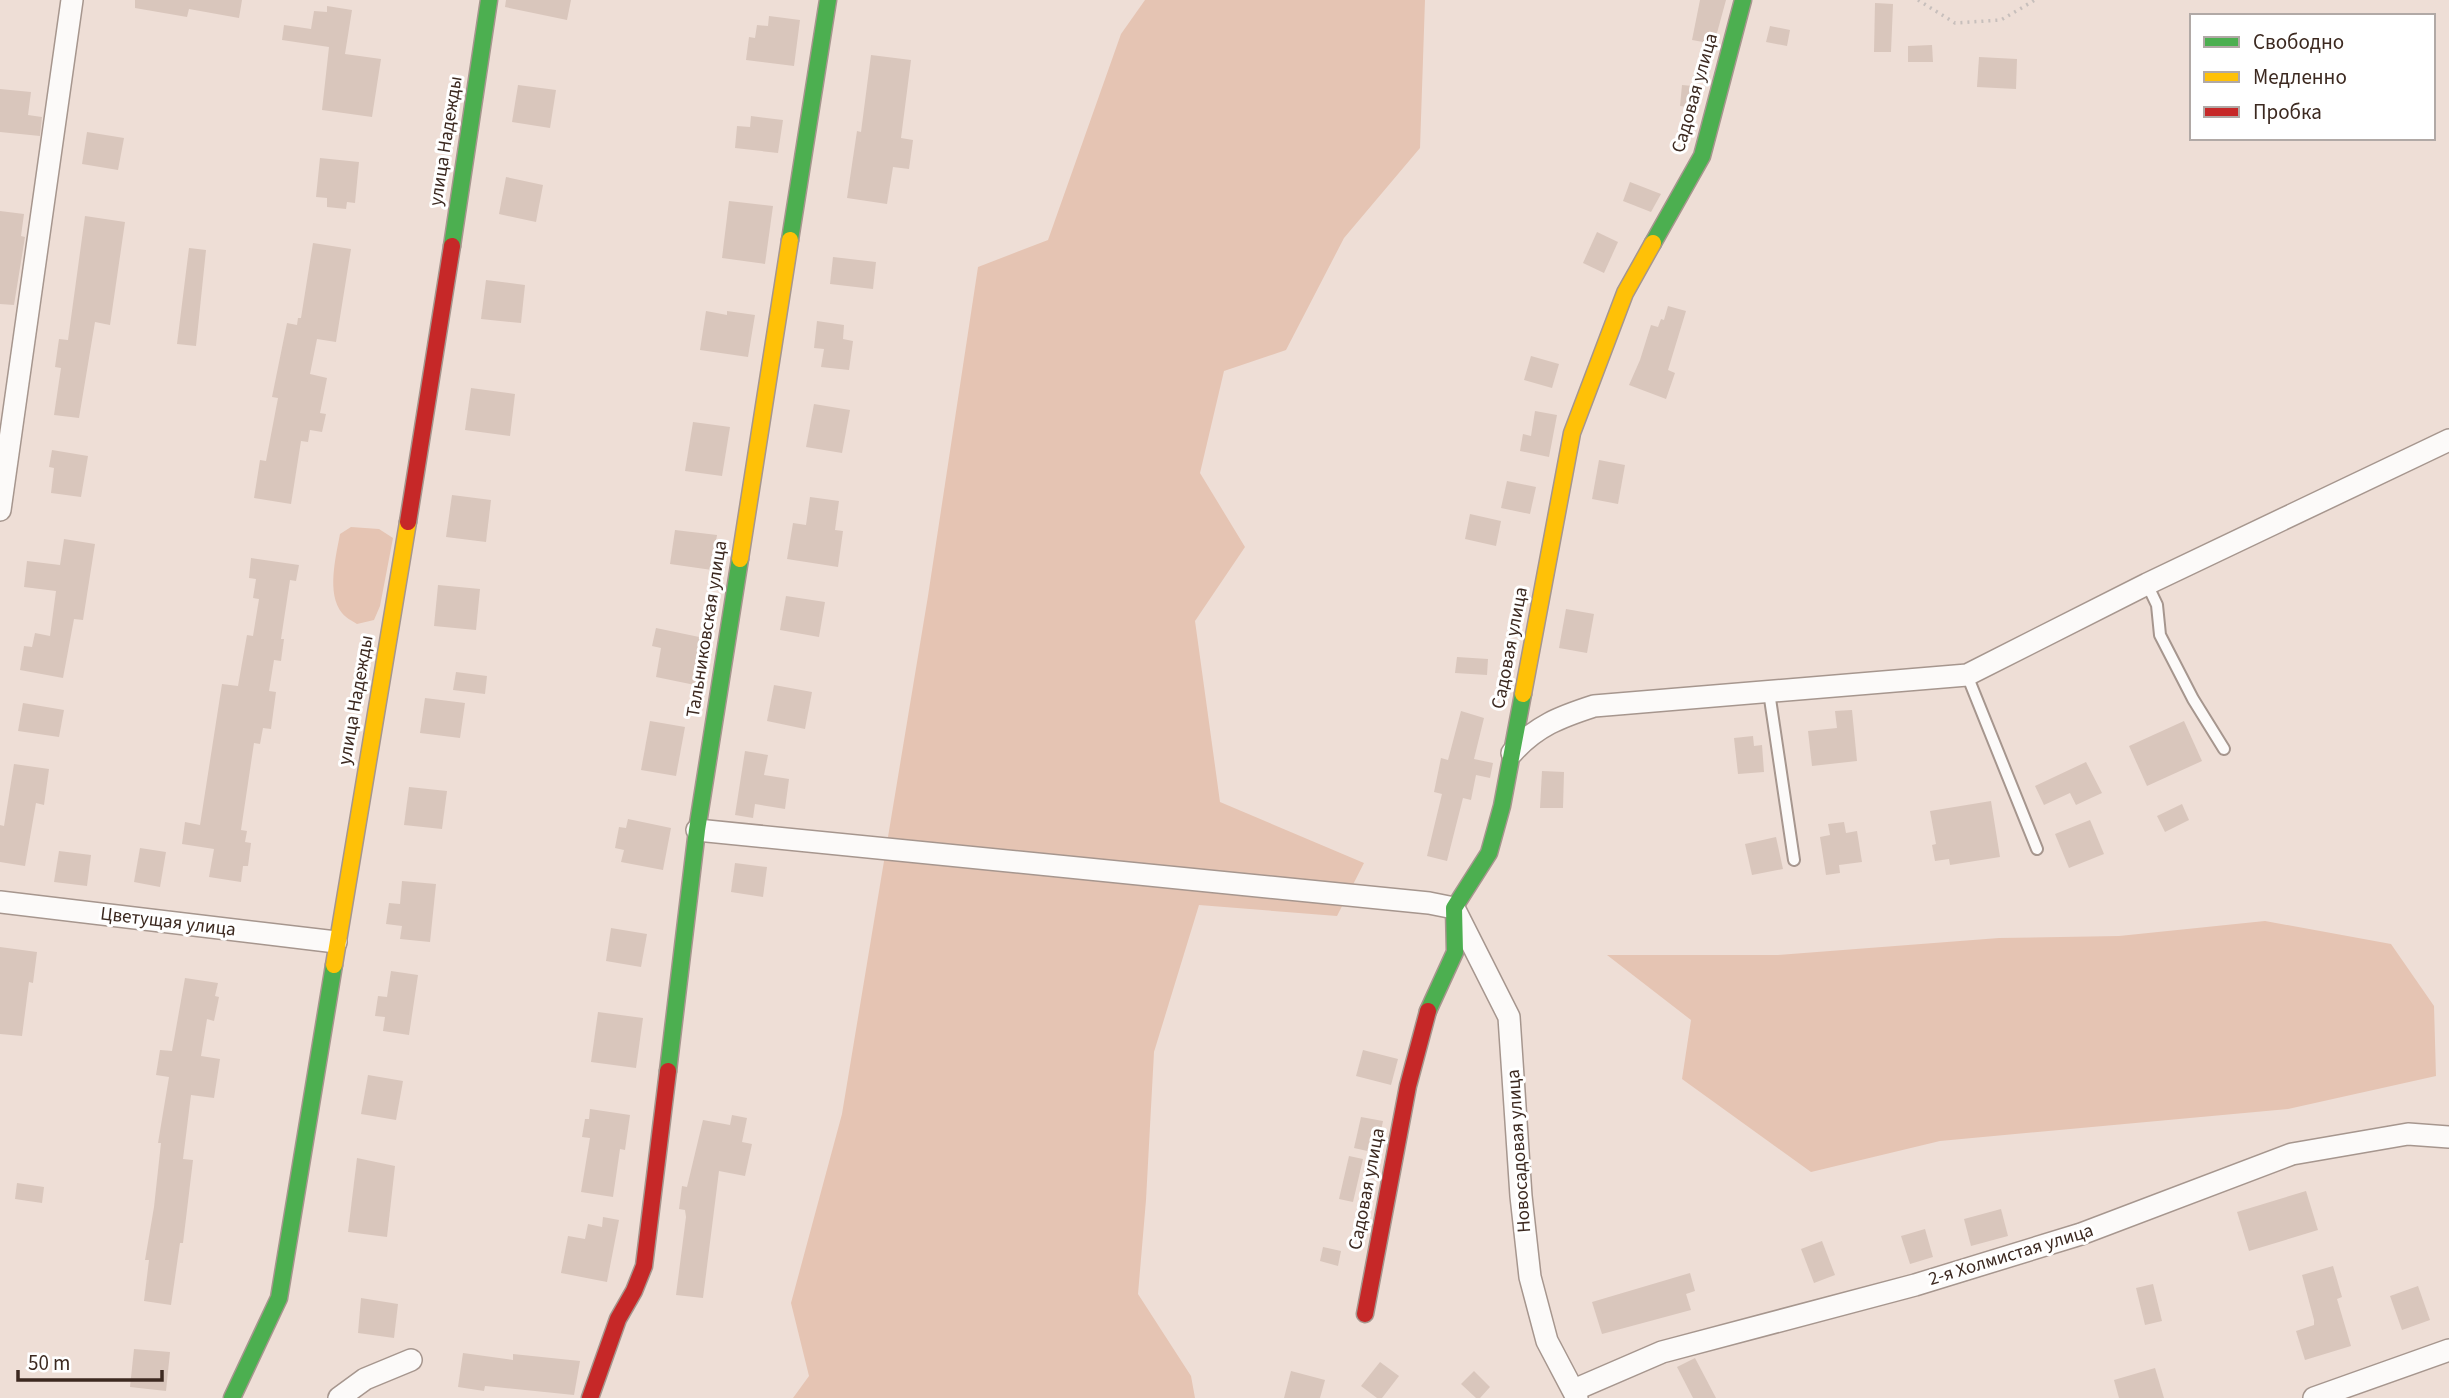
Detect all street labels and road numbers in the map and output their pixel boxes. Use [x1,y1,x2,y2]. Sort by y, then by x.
street label: Садовая улица [1665,30,1725,156]
street label: улица Надежды [422,74,470,208]
street label: Тальниковская улица [680,538,734,720]
street label: Садовая улица [1485,585,1535,711]
street label: улица Надежды [331,633,381,767]
street label: Цветущая улица [99,900,237,944]
street label: Новосадовая улица [1500,1068,1538,1234]
street label: Садовая улица [1342,1126,1392,1252]
street label: 2-я Холмистая улица [1925,1217,2097,1293]

